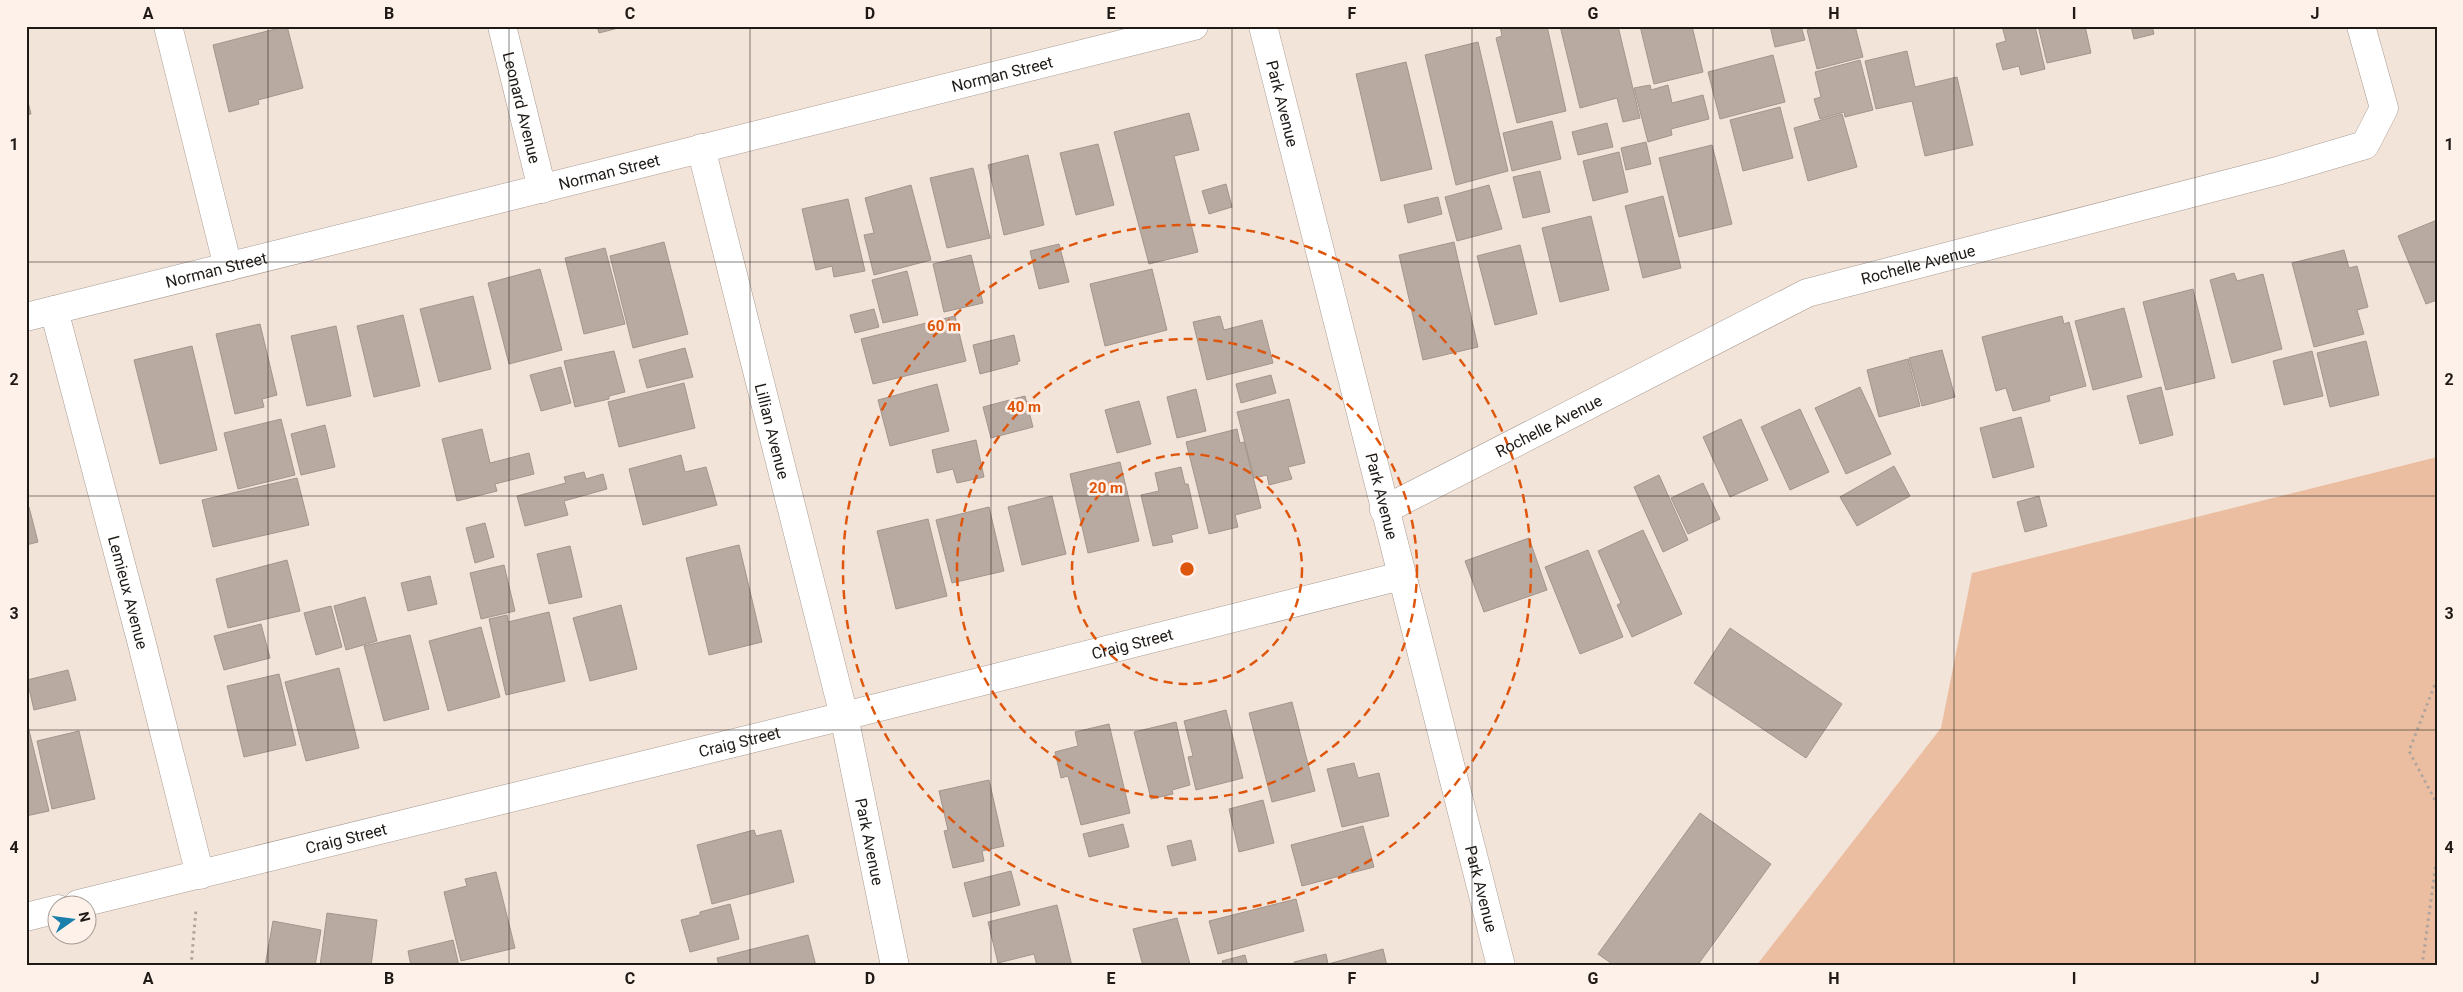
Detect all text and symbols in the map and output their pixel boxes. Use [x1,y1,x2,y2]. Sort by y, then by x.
text: A [143,4,154,23]
text: B [384,4,394,23]
text: C [625,4,635,23]
text: D [865,4,875,23]
text: E [1107,4,1116,23]
text: F [1348,4,1357,23]
text: G [1588,4,1599,23]
text: H [1828,4,1840,23]
text: I [2072,4,2076,23]
text: J [2311,4,2319,23]
street label: Leonard Avenue [499,50,545,165]
street label: Norman Street [950,52,1055,96]
street label: Park Avenue [1263,58,1303,149]
text: 1 [9,135,19,154]
text: 1 [2444,135,2454,154]
street label: Norman Street [557,150,662,193]
street label: Rochelle Avenue [1859,240,1977,288]
street label: Norman Street [164,248,269,291]
text: 60 m [927,317,961,335]
text: 2 [9,370,19,389]
text: 2 [2444,370,2454,389]
street label: Lillian Avenue [751,381,793,481]
street label: Rochelle Avenue [1492,390,1605,461]
text: 40 m [1007,398,1041,416]
street label: Park Avenue [1362,451,1402,541]
text: 20 m [1089,479,1123,497]
street label: Lemieux Avenue [104,534,152,651]
centre of rings [1178,560,1196,578]
text: 3 [9,604,19,623]
text: 3 [2444,604,2454,623]
street label: Craig Street [1090,624,1175,663]
street label: Craig Street [697,723,782,761]
street label: Park Avenue [851,796,888,887]
street label: Craig Street [303,819,389,857]
text: 4 [9,838,19,857]
text: 4 [2444,838,2454,857]
street label: Park Avenue [1461,844,1502,934]
north arrow [48,894,98,944]
text: N [76,910,94,924]
text: A [143,969,154,988]
text: B [384,969,394,988]
text: C [625,969,635,988]
text: D [865,969,875,988]
text: E [1107,969,1116,988]
text: F [1348,969,1357,988]
text: G [1588,969,1599,988]
text: H [1828,969,1840,988]
text: I [2072,969,2076,988]
text: J [2311,969,2319,988]

